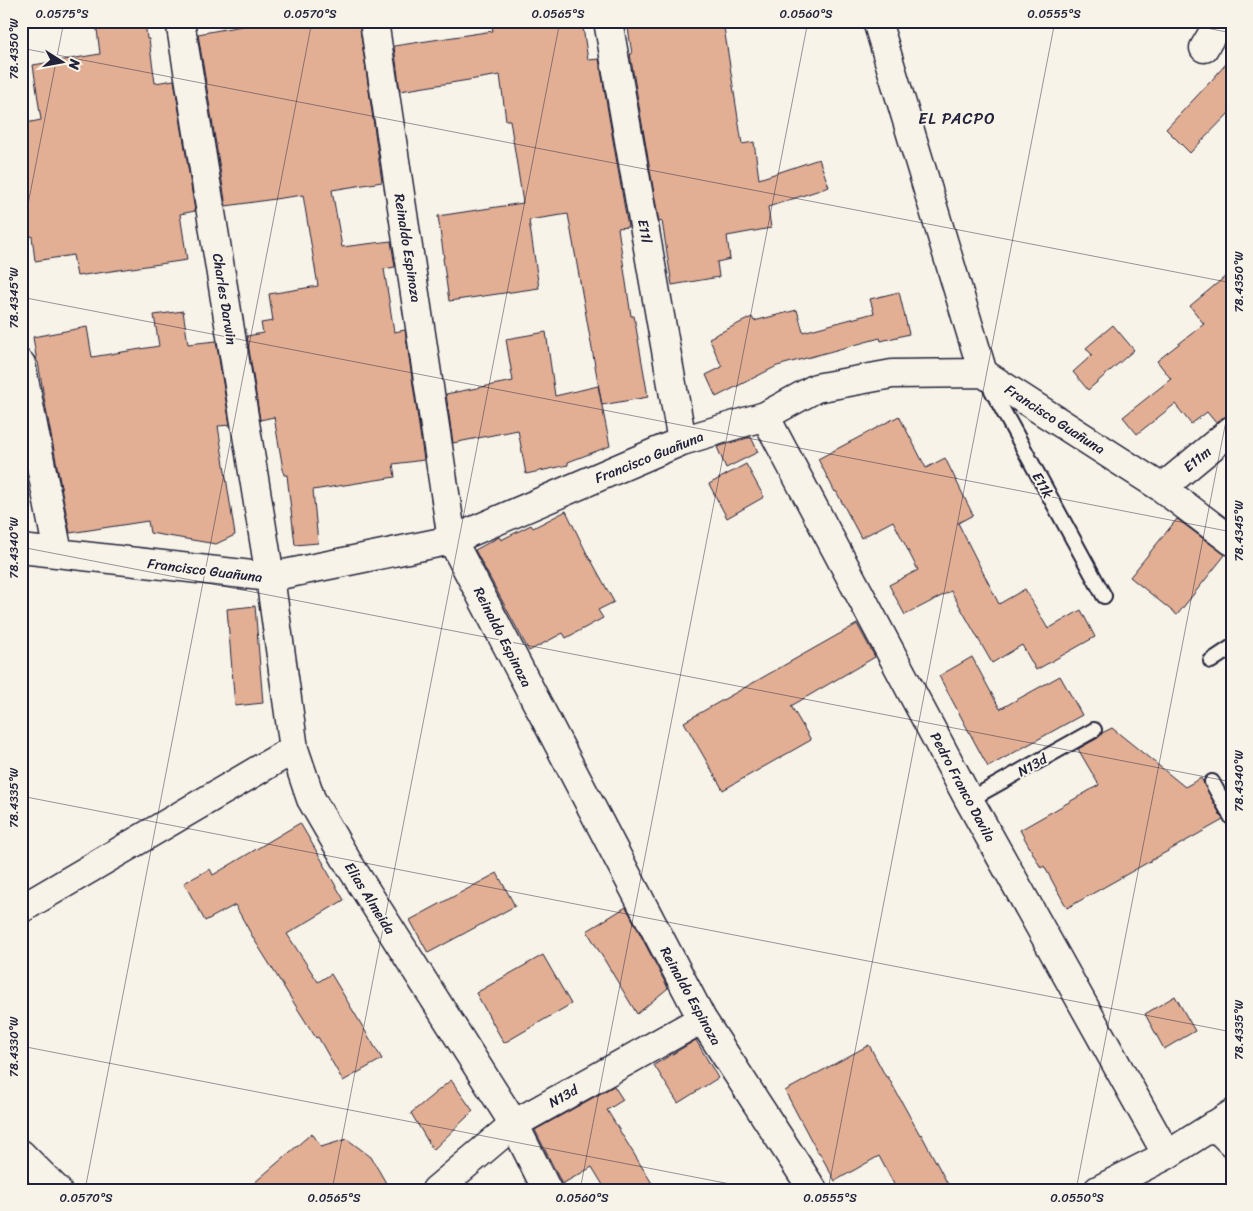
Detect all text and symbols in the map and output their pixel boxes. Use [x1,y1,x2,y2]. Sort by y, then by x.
text: 0.0575°S [36,3,89,25]
text: 0.0570°S [283,3,337,25]
text: 0.0565°S [532,3,585,25]
text: 0.0560°S [779,3,833,25]
text: 0.0555°S [1027,3,1081,25]
text: 78.4350°W [3,18,25,80]
north arrow [38,38,88,88]
text: N [61,56,88,72]
district label: EL PACPO [918,104,996,133]
street label: Reinaldo Espinoza [387,192,428,304]
street label: E11l [630,217,659,246]
text: 78.4350°W [1228,251,1250,313]
street label: Charles Darwin [205,252,244,347]
text: 78.4345°W [3,267,25,329]
street label: Francisco Guañuna [999,377,1110,461]
street label: Francisco Guañuna [591,424,707,491]
street label: E11m [1178,440,1217,479]
street label: E11k [1025,467,1060,504]
text: 78.4345°W [1228,500,1250,562]
text: 78.4340°W [3,517,25,579]
street label: Francisco Guañuna [146,551,264,590]
street label: Reinaldo Espinoza [466,583,539,692]
street label: Pedro Franco Davila [923,727,1002,847]
street label: N13d [1013,746,1053,784]
text: 78.4340°W [1228,750,1250,812]
text: 78.4335°W [3,767,25,828]
street label: Elias Almeida [337,857,402,940]
street label: Reinaldo Espinoza [653,942,728,1050]
text: 78.4335°W [1228,999,1250,1060]
text: 78.4330°W [3,1016,25,1077]
street label: N13d [544,1077,584,1115]
text: 0.0570°S [59,1187,113,1209]
text: 0.0565°S [308,1187,361,1209]
text: 0.0560°S [555,1187,609,1209]
text: 0.0555°S [803,1187,857,1209]
text: 0.0550°S [1050,1187,1104,1209]

